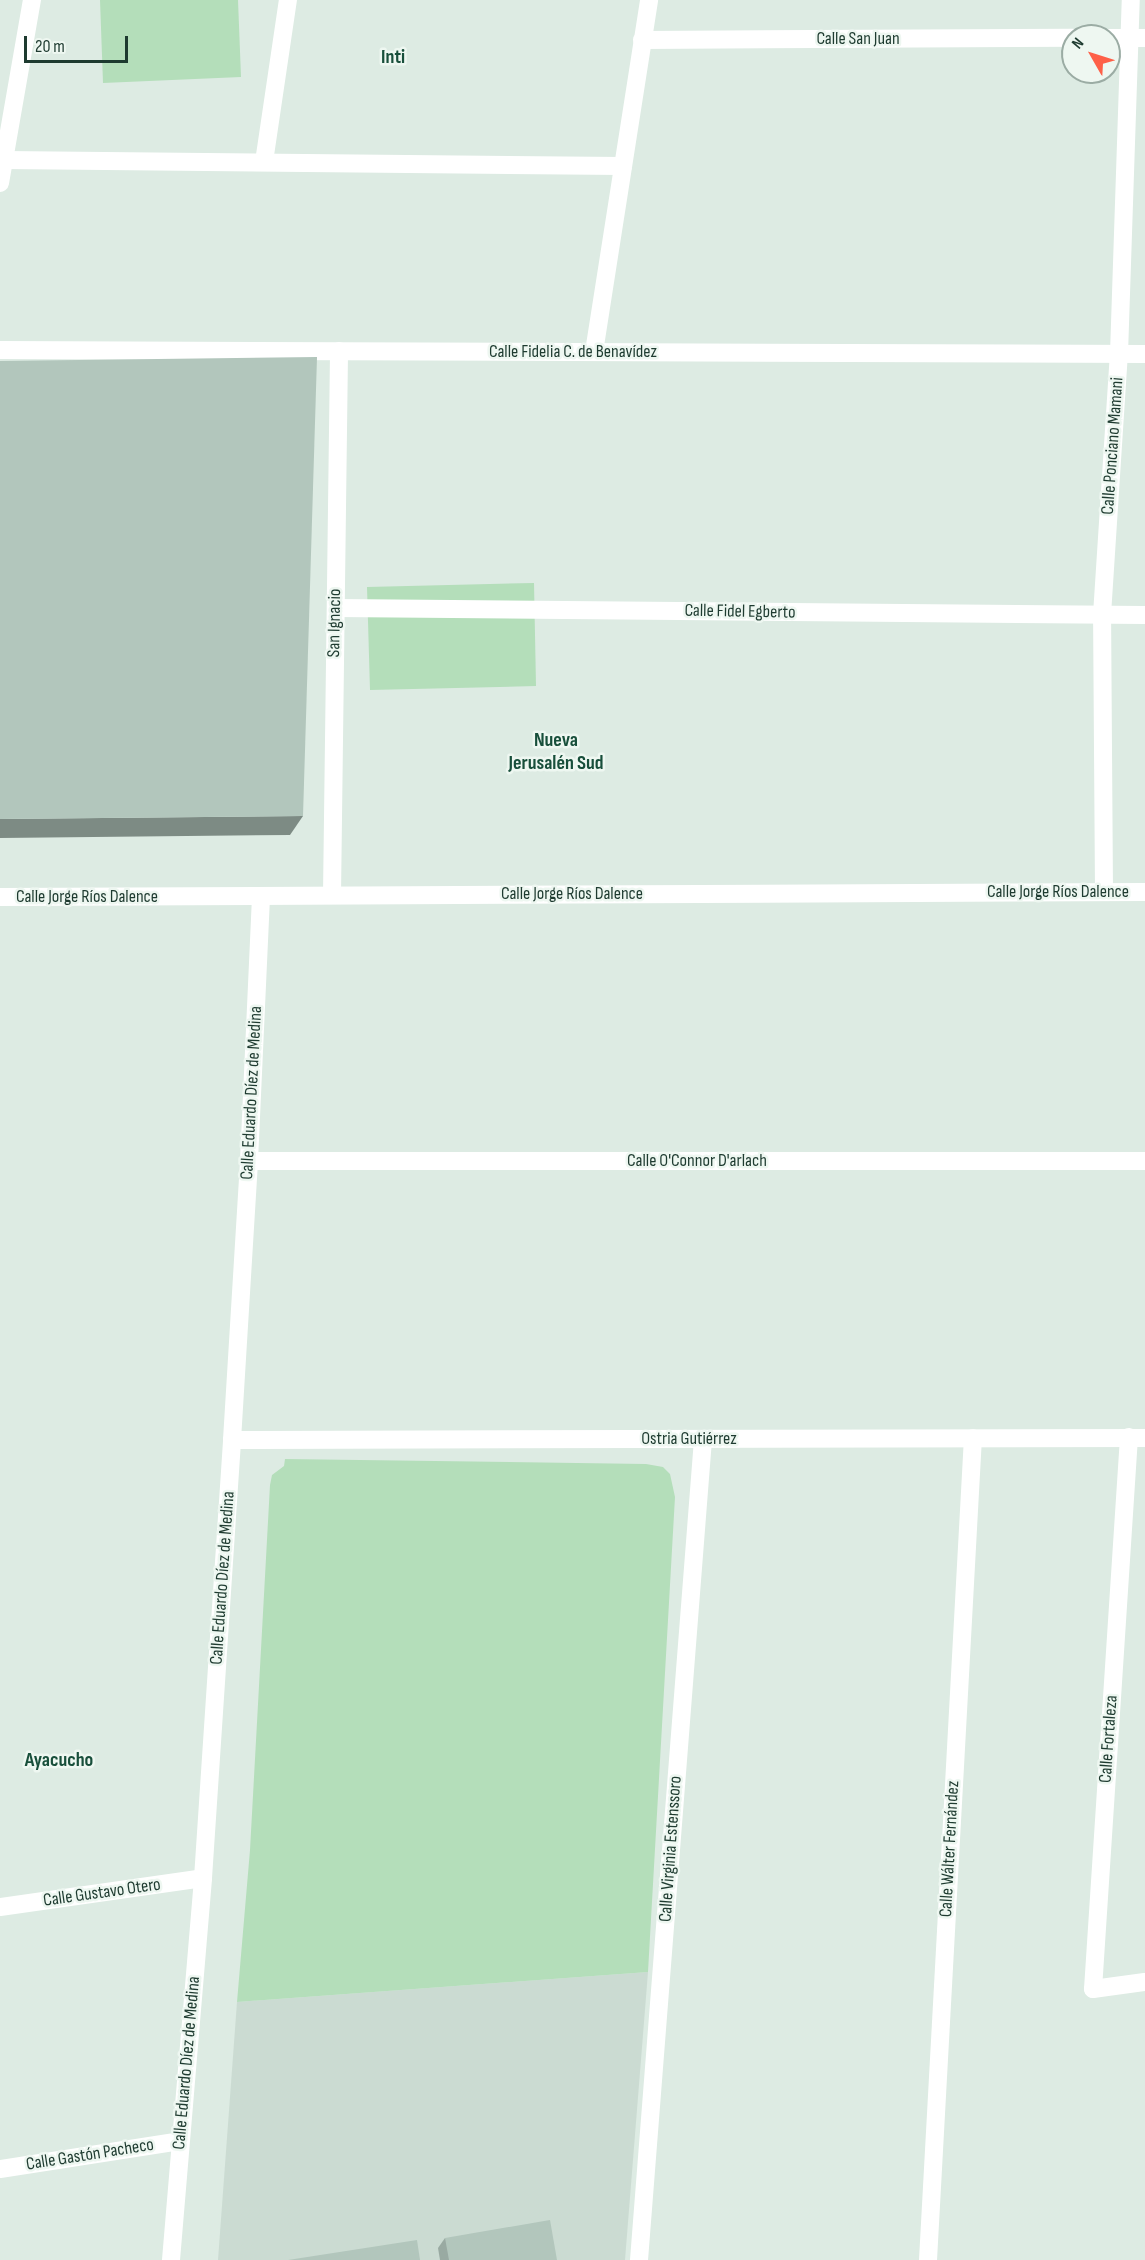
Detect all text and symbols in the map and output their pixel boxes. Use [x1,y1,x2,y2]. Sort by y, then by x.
scale bar [27,24,130,62]
north arrow [1061,24,1121,84]
street label: Calle San Juan [816,28,900,50]
text: N [1068,34,1088,53]
text: 20 m [35,36,65,57]
district label: Inti [381,45,405,69]
street label: Calle Fidelia C. de Benavídez [489,341,657,363]
street label: Calle Ponciano Mamani [1097,377,1129,515]
street label: San Ignacio [324,588,346,658]
street label: Calle Fidel Egberto [684,600,796,624]
district label: Nueva Jerusalén Sud [509,729,603,776]
street label: Calle Jorge Ríos Dalence [987,881,1129,903]
street label: Calle Jorge Ríos Dalence [501,883,643,905]
street label: Calle Jorge Ríos Dalence [16,886,158,908]
street label: Calle Eduardo Díez de Medina [237,1006,267,1180]
street label: Calle O'Connor D'arlach [627,1150,767,1172]
street label: Ostria Gutiérrez [641,1428,737,1450]
street label: Calle Eduardo Díez de Medina [206,1491,240,1665]
street label: Calle Fortaleza [1095,1694,1123,1784]
district label: Ayacucho [25,1748,93,1772]
street label: Calle Virginia Estenssoro [655,1775,687,1923]
street label: Calle Wálter Fernández [936,1780,964,1918]
street label: Calle Gustavo Otero [42,1874,162,1912]
street label: Calle Eduardo Díez de Medina [169,1975,205,2151]
street label: Calle Gastón Pacheco [25,2134,155,2176]

